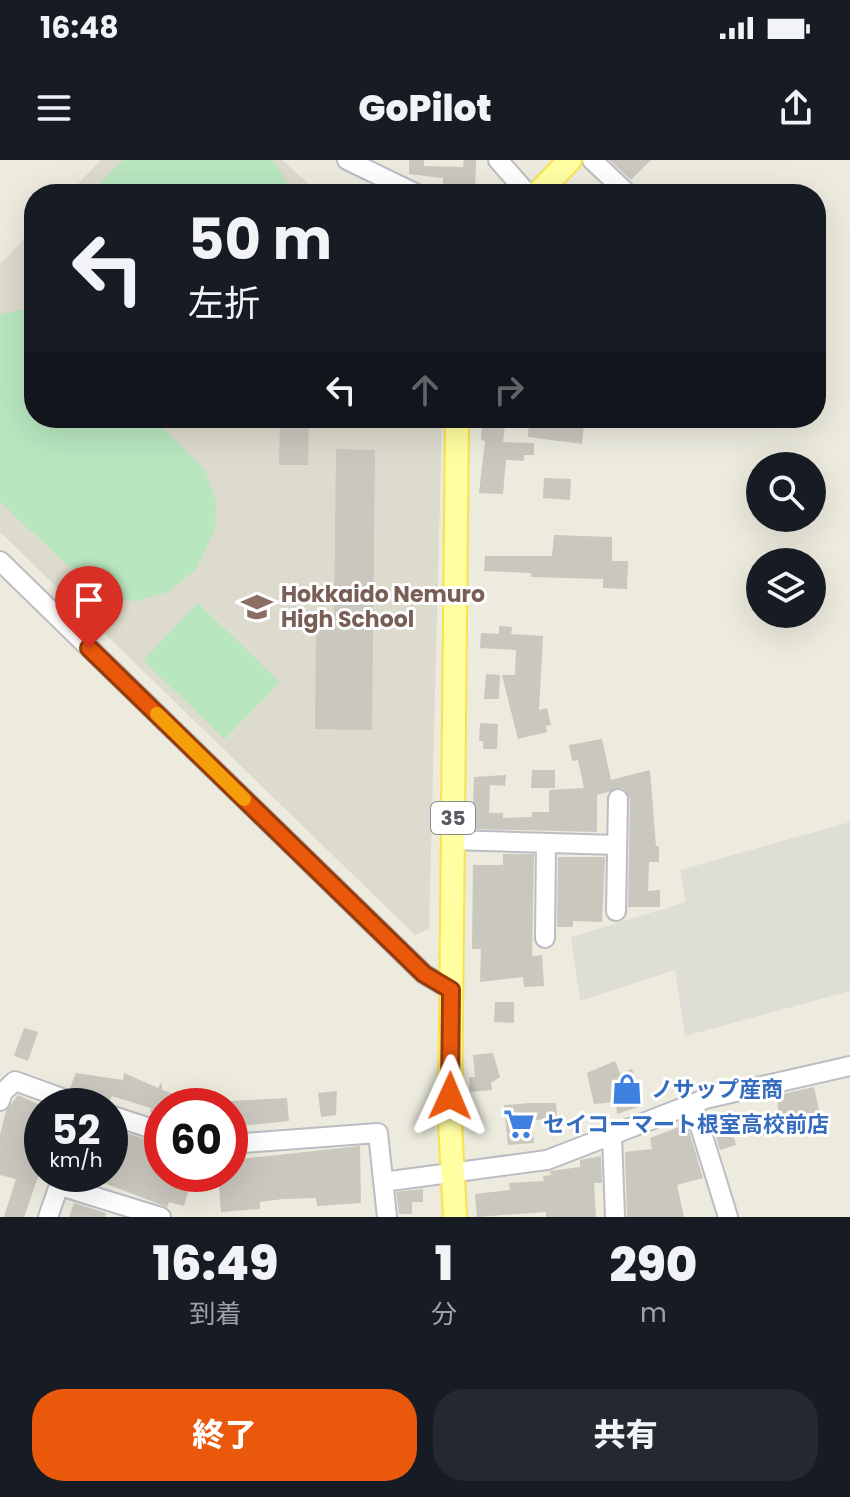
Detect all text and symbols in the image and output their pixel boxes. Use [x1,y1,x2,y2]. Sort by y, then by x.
text: 16:48 [40,6,119,49]
text: GoPilot [358,83,492,134]
icon: menu [32,86,76,130]
icon: share [774,86,818,130]
text: 50 m [188,200,332,279]
icon: left [56,216,160,320]
text: 左折 [188,278,260,329]
icon: left [319,368,363,412]
icon: ahead [403,368,447,412]
icon: right [487,368,531,412]
map controls [746,452,826,628]
button: search [746,452,826,532]
button: layers [746,548,826,628]
pin [55,566,123,648]
icon: arrive [67,578,111,622]
place label: Hokkaido Nemuro High School [281,579,485,635]
school or university icon: Hokkaido Nemuro High School [240,590,274,624]
road number: 35 [431,802,475,834]
position arrow [408,1054,492,1138]
shop icon: ノサップ産商 [610,1072,644,1106]
place label: ノサップ産商 [651,1074,783,1105]
speed limit sign: 60 [144,1088,248,1192]
text: 52 [52,1102,100,1158]
supermarket icon: セイコーマート根室高校前店 [502,1107,536,1141]
place label: セイコーマート根室高校前店 [543,1109,829,1140]
text: km/h [49,1146,103,1174]
text: 16:49 [153,1230,278,1297]
text: 1 [435,1230,453,1297]
text: 290 [609,1231,697,1298]
text: m [640,1295,667,1331]
text: 到着 [189,1296,241,1332]
text: 分 [431,1296,457,1332]
button: 終了 [32,1389,417,1481]
button: 共有 [433,1389,818,1481]

